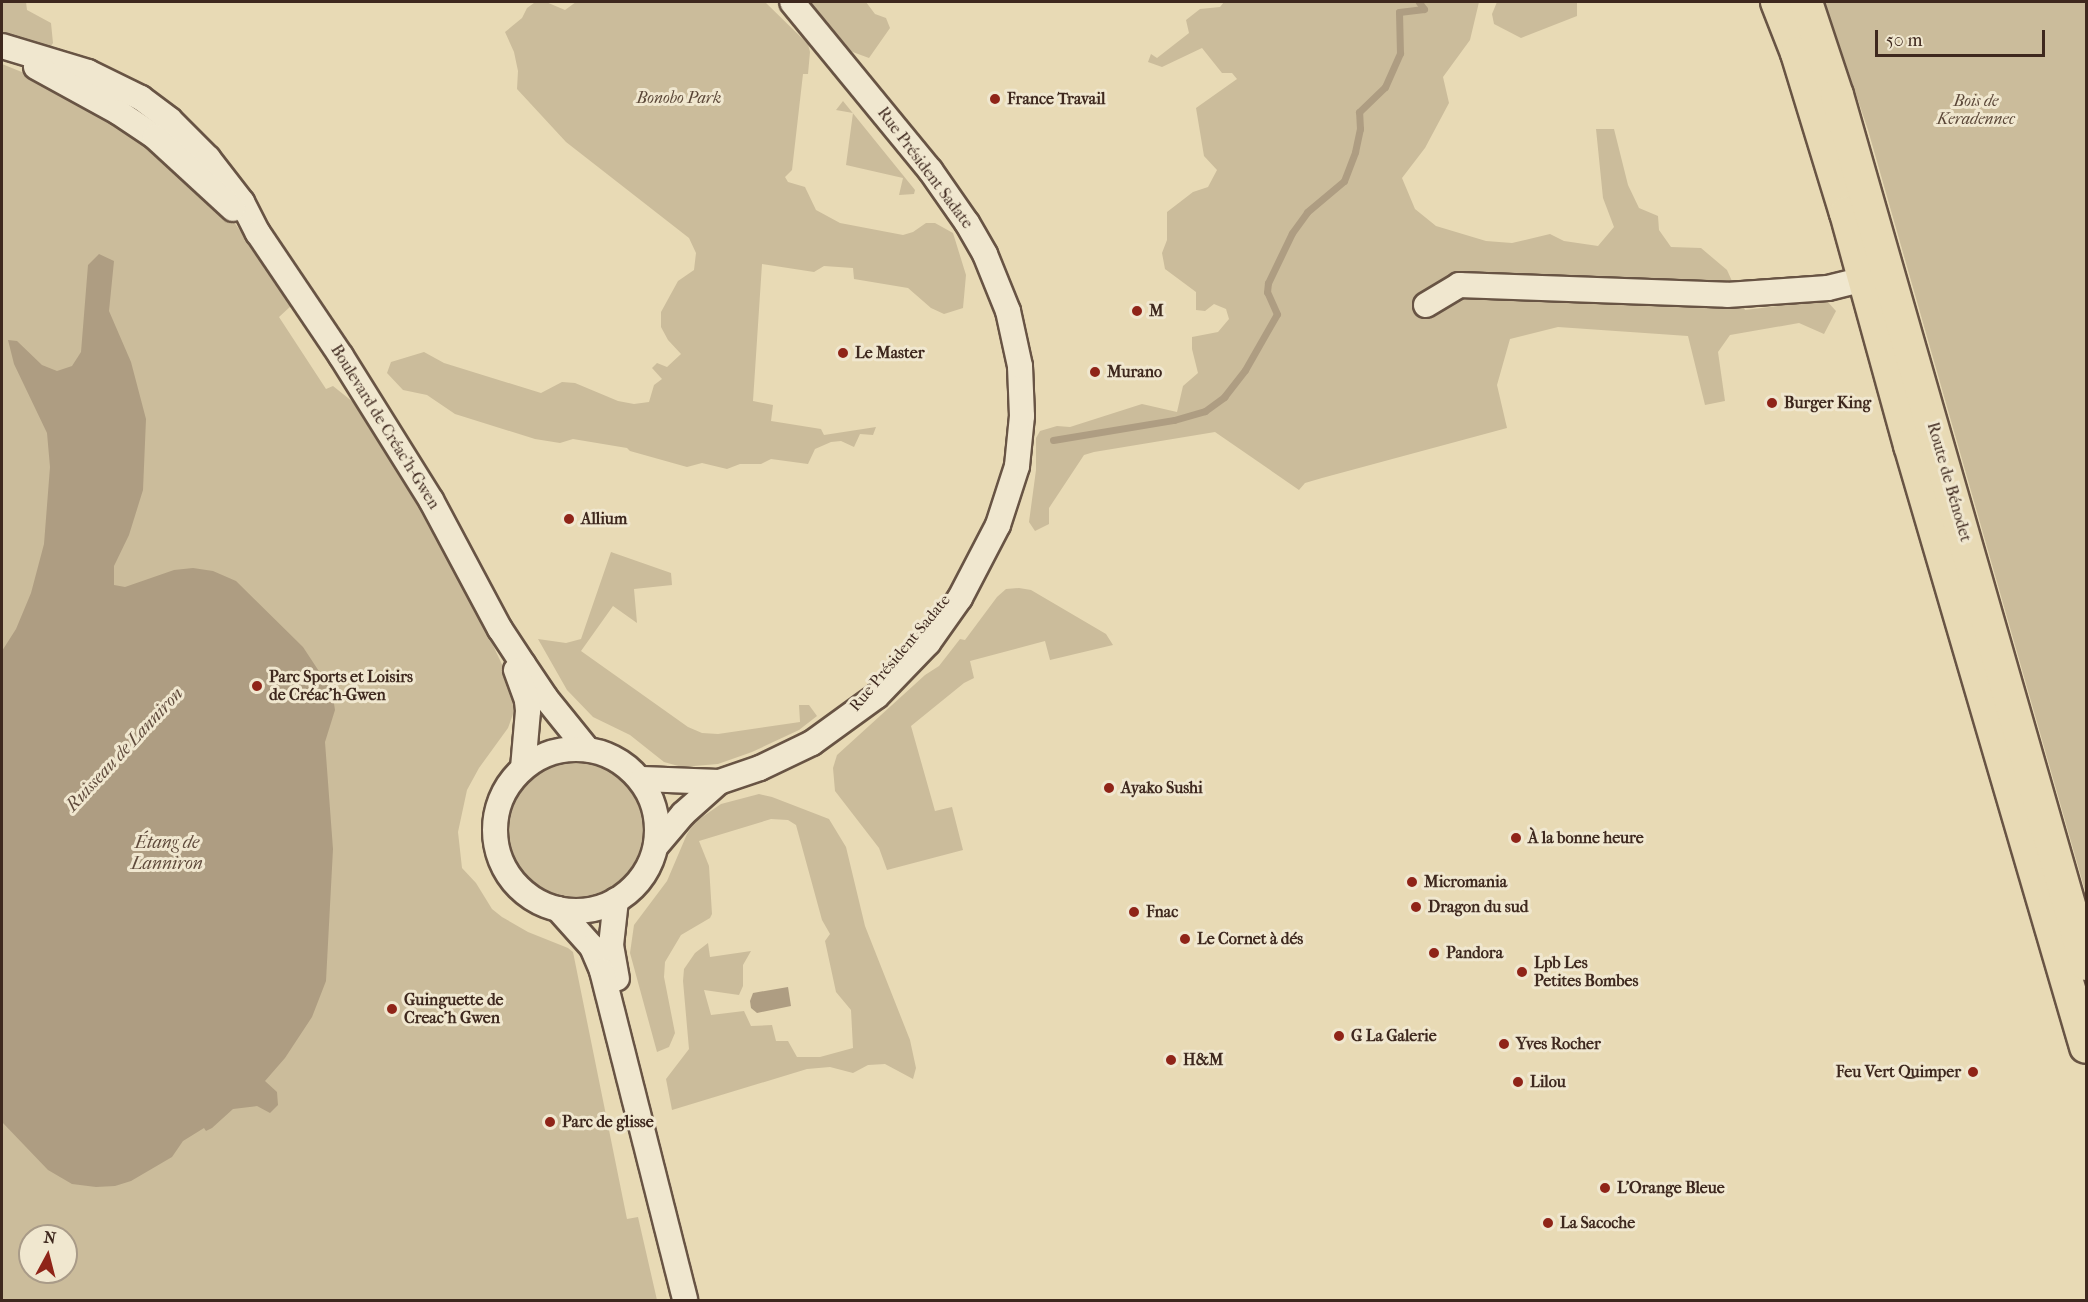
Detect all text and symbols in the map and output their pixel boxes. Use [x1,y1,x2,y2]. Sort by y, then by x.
scale bar [1878,18,2048,56]
text: 50 m [1886,30,1922,51]
park label: Bonobo Park [637,88,721,108]
place label: France Travail [1007,89,1105,109]
park label: Bois de Keradennec [1937,91,2015,129]
marker: France Travail [988,92,1002,106]
street label: Rue Président Sadate [873,104,977,232]
place label: M [1149,301,1164,321]
marker: M [1130,304,1144,318]
street label: Boulevard de Créac'h-Gwen [326,341,444,513]
place label: Le Master [855,343,924,363]
marker: Le Master [836,346,850,360]
place label: Murano [1107,362,1162,382]
marker: Murano [1088,365,1102,379]
place label: Burger King [1784,393,1871,413]
marker: Burger King [1765,396,1779,410]
street label: Route de Bénodet [1923,420,1975,544]
place label: Allium [581,509,627,529]
marker: Allium [562,512,576,526]
street label: Rue Président Sadate [845,591,955,715]
place label: Parc Sports et Loisirs de Créac'h-Gwen [269,667,413,705]
marker: Parc Sports et Loisirs de Créac'h-Gwen [250,679,264,693]
water label: Ruisseau de Lanniron [62,684,188,816]
place label: Ayako Sushi [1121,778,1203,798]
marker: Ayako Sushi [1102,781,1116,795]
place label: À la bonne heure [1528,828,1644,848]
marker: À la bonne heure [1509,831,1523,845]
water label: Étang de Lanniron [131,833,203,876]
place label: Micromania [1424,872,1507,892]
marker: Micromania [1405,875,1419,889]
place label: Dragon du sud [1428,897,1528,917]
marker: Dragon du sud [1409,900,1423,914]
place label: Fnac [1146,902,1178,922]
marker: Fnac [1127,905,1141,919]
place label: Le Cornet à dés [1197,929,1303,949]
marker: Le Cornet à dés [1178,932,1192,946]
place label: Pandora [1446,943,1503,963]
marker: Pandora [1427,946,1441,960]
place label: Lpb Les Petites Bombes [1534,953,1638,991]
marker: Lpb Les Petites Bombes [1515,965,1529,979]
place label: Guinguette de Creac'h Gwen [404,990,504,1028]
marker: Guinguette de Creac'h Gwen [385,1002,399,1016]
place label: G La Galerie [1351,1026,1437,1046]
marker: G La Galerie [1332,1029,1346,1043]
place label: Yves Rocher [1516,1034,1601,1054]
marker: Yves Rocher [1497,1037,1511,1051]
place label: H&M [1183,1050,1223,1070]
marker: H&M [1164,1053,1178,1067]
place label: Feu Vert Quimper [1836,1062,1961,1082]
marker: Feu Vert Quimper [1966,1065,1980,1079]
place label: Lilou [1530,1072,1566,1092]
marker: Lilou [1511,1075,1525,1089]
place label: Parc de glisse [562,1112,654,1132]
marker: Parc de glisse [543,1115,557,1129]
place label: L'Orange Bleue [1617,1178,1725,1198]
marker: L'Orange Bleue [1598,1181,1612,1195]
place label: La Sacoche [1560,1213,1635,1233]
marker: La Sacoche [1541,1216,1555,1230]
north arrow [18,1224,78,1284]
text: N [43,1227,57,1248]

